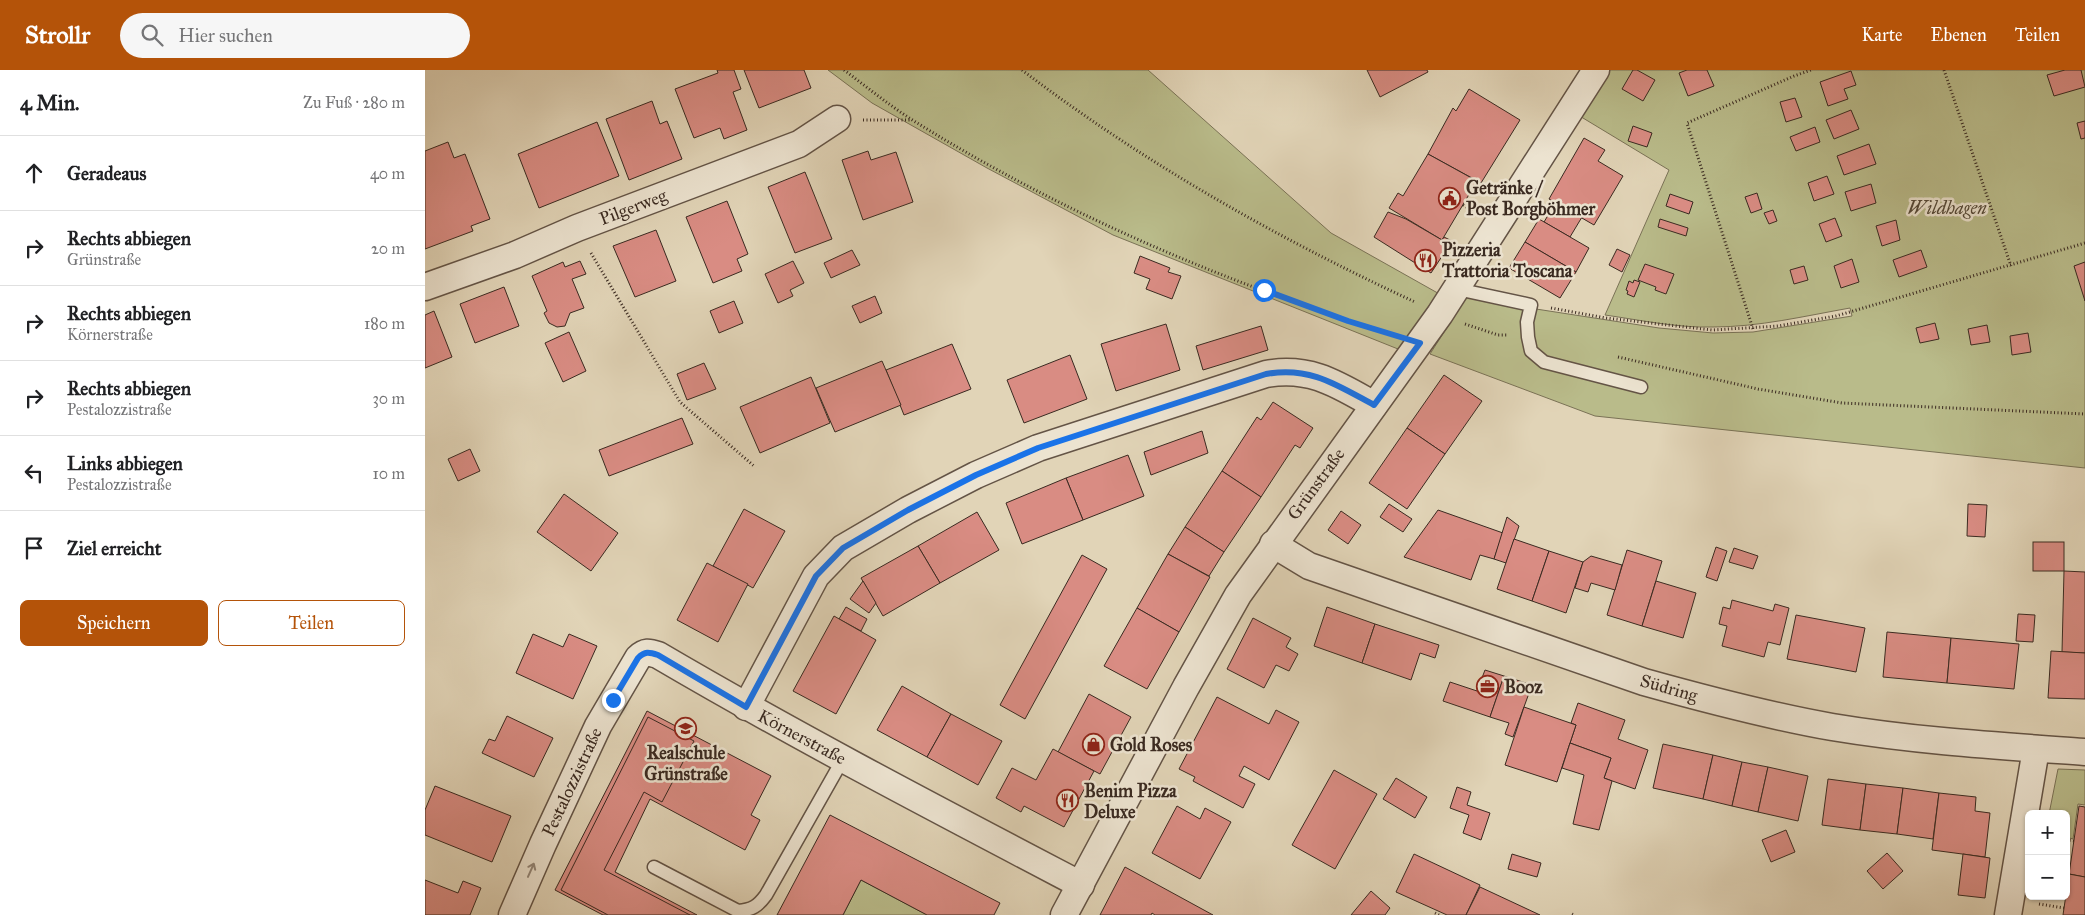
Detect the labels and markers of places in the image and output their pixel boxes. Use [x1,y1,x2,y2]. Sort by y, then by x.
place label: Getränke / Post Borgböhmer [1466,177,1597,221]
public building icon: Getränke / Post Borgböhmer [1438,186,1462,210]
place label: Pizzeria Trattoria Toscana [1441,239,1573,282]
restaurant icon: Pizzeria Trattoria Toscana [1414,248,1438,272]
office icon: Booz [1476,675,1500,699]
place label: Booz [1504,676,1543,698]
school or university icon: Realschule Grünstraße [674,716,698,740]
shop icon: Gold Roses [1082,733,1106,757]
place label: Gold Roses [1110,734,1193,756]
place label: Realschule Grünstraße [644,742,728,785]
place label: Benim Pizza Deluxe [1084,780,1177,823]
restaurant icon: Benim Pizza Deluxe [1056,789,1080,813]

